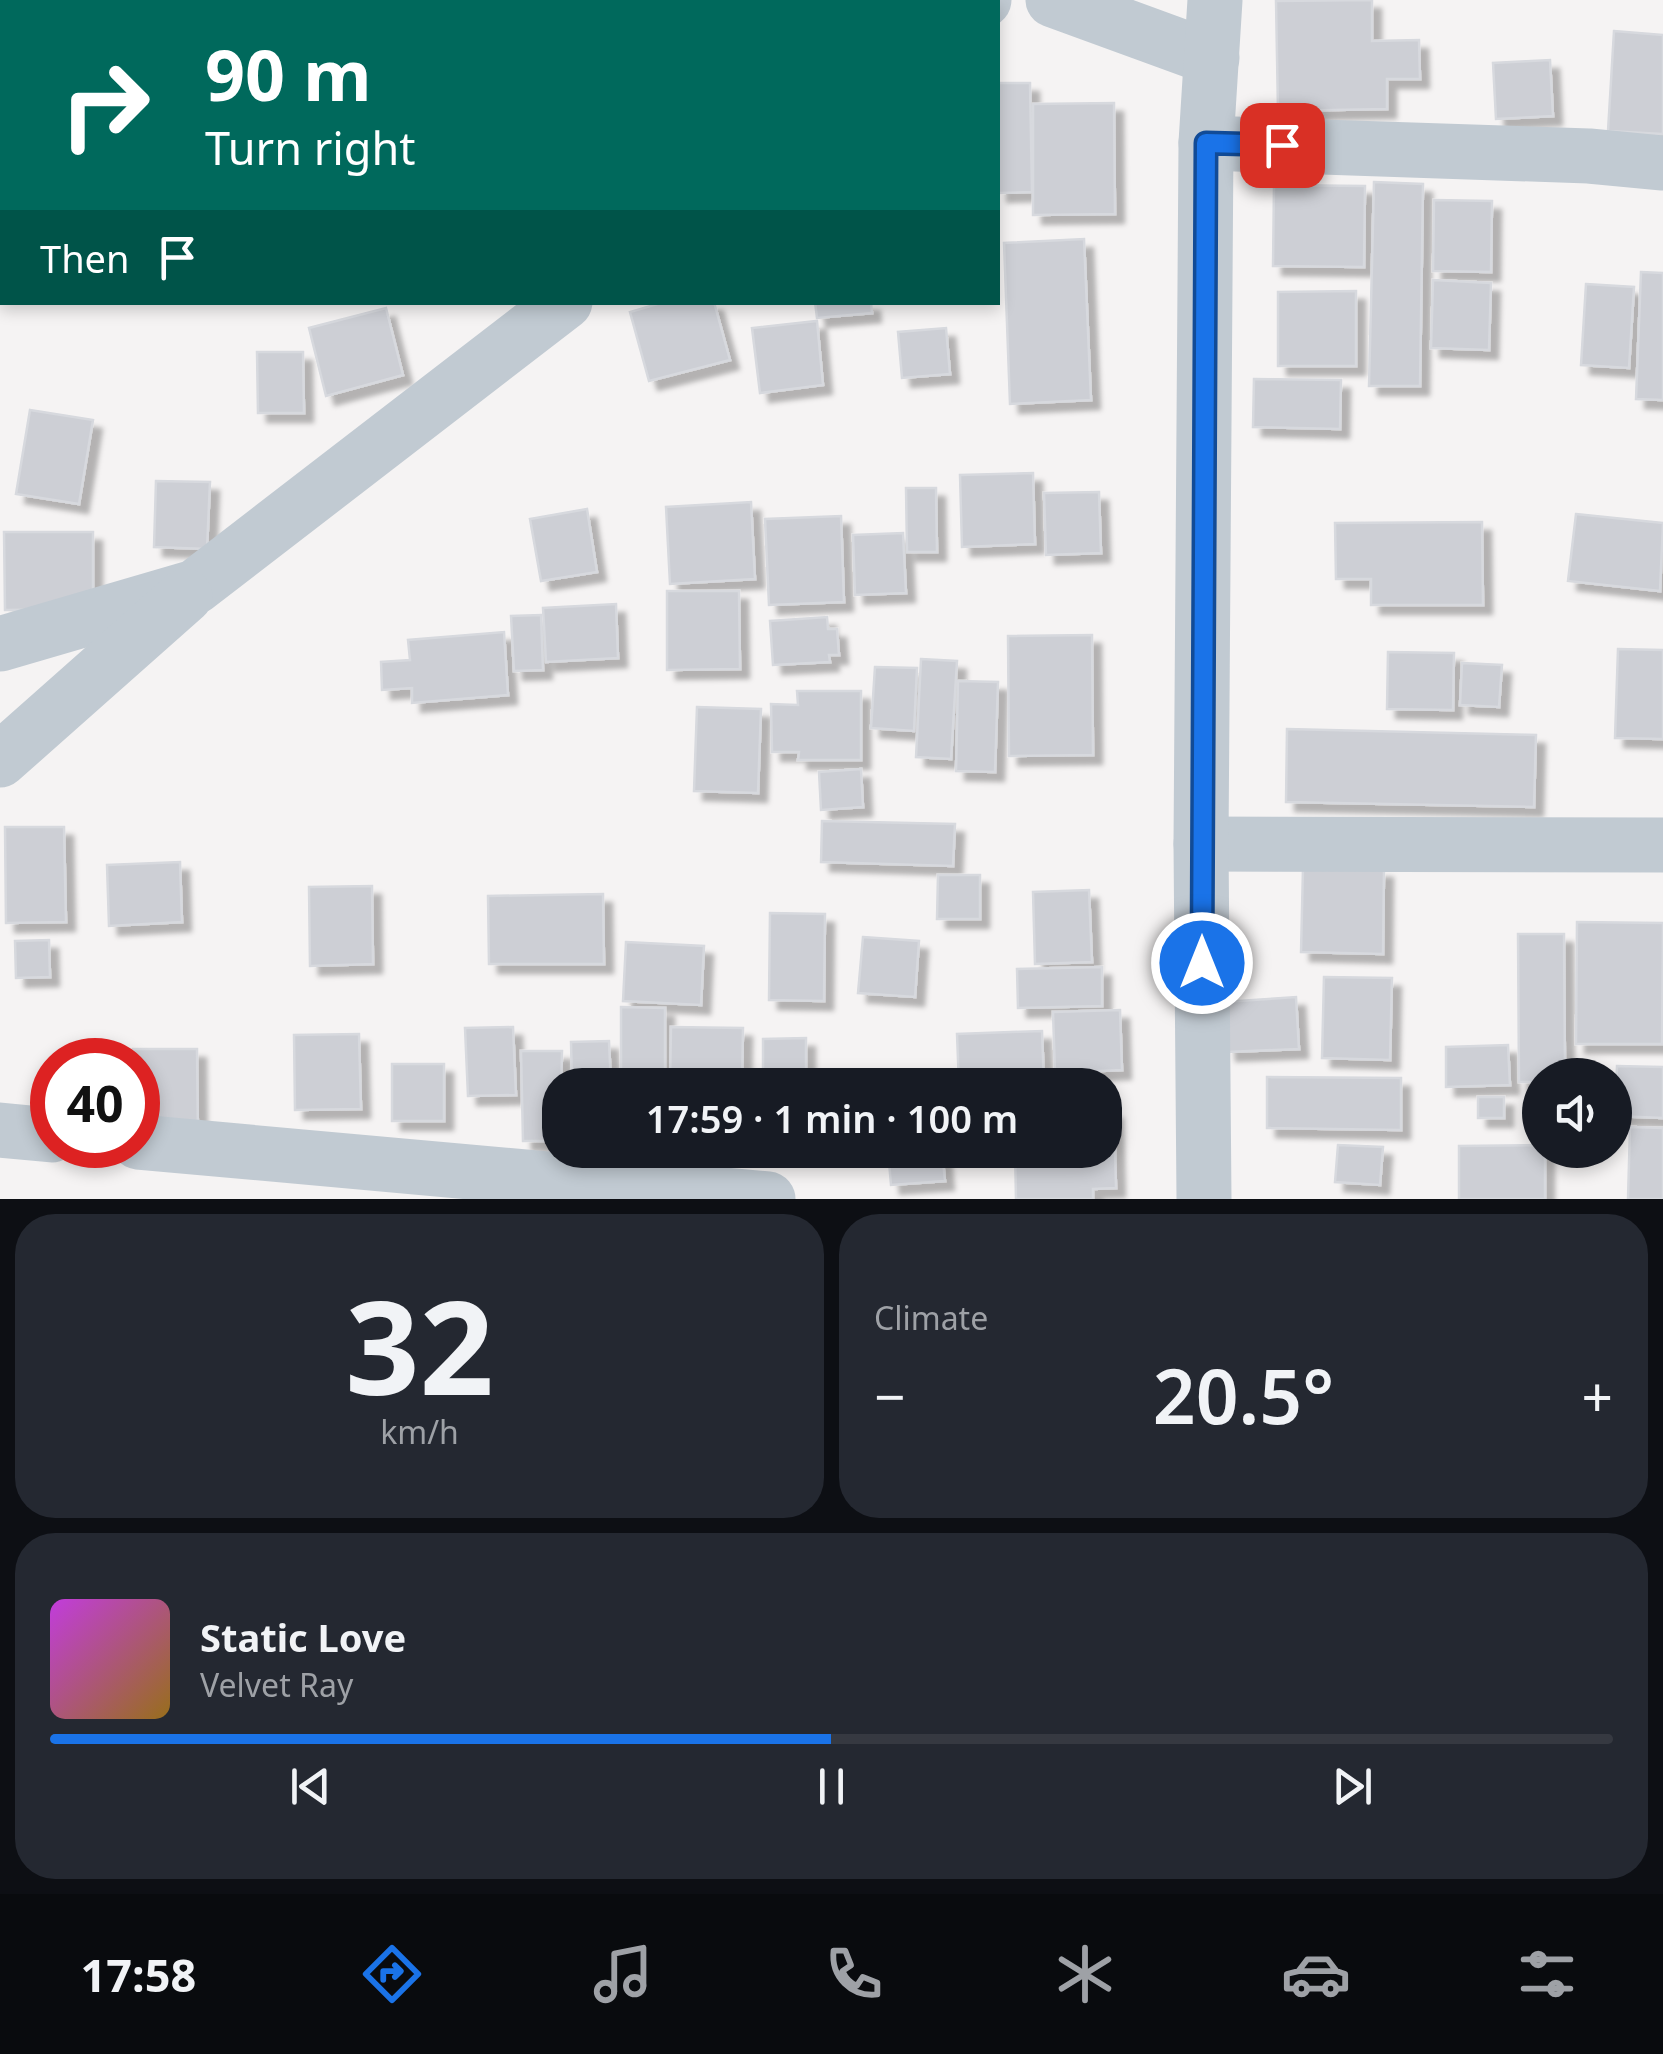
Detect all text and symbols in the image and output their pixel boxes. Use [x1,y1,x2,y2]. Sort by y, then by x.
text: 90 m [205,26,372,122]
icon: right [40,40,170,170]
pin [1240,103,1325,188]
text: Turn right [205,117,416,178]
icon: arrive [1255,118,1310,173]
icon: arrive [150,230,205,285]
text: Then [40,232,130,284]
position arrow [1150,911,1254,1015]
speed limit sign: 40 [30,1038,160,1168]
map controls [1522,1058,1632,1168]
button: sound [1522,1058,1632,1168]
text: 17:59 · 1 min · 100 m [646,1092,1018,1144]
text: 32 [345,1256,494,1433]
text: Climate [874,1296,988,1339]
text: 20.5° [1153,1344,1334,1446]
text: − [874,1358,905,1433]
text: + [1582,1358,1613,1433]
text: km/h [380,1410,459,1453]
text: Static Love [200,1611,406,1663]
text: Velvet Ray [200,1663,353,1706]
icon: previous [283,1759,338,1814]
icon: pause [804,1759,859,1814]
icon: next [1325,1759,1380,1814]
icon: directions [357,1939,427,2009]
icon: music [588,1939,658,2009]
icon: phone [819,1939,889,2009]
icon: climate [1050,1939,1120,2009]
icon: car [1281,1939,1351,2009]
icon: filters [1512,1939,1582,2009]
text: 17:58 [81,1944,196,2005]

